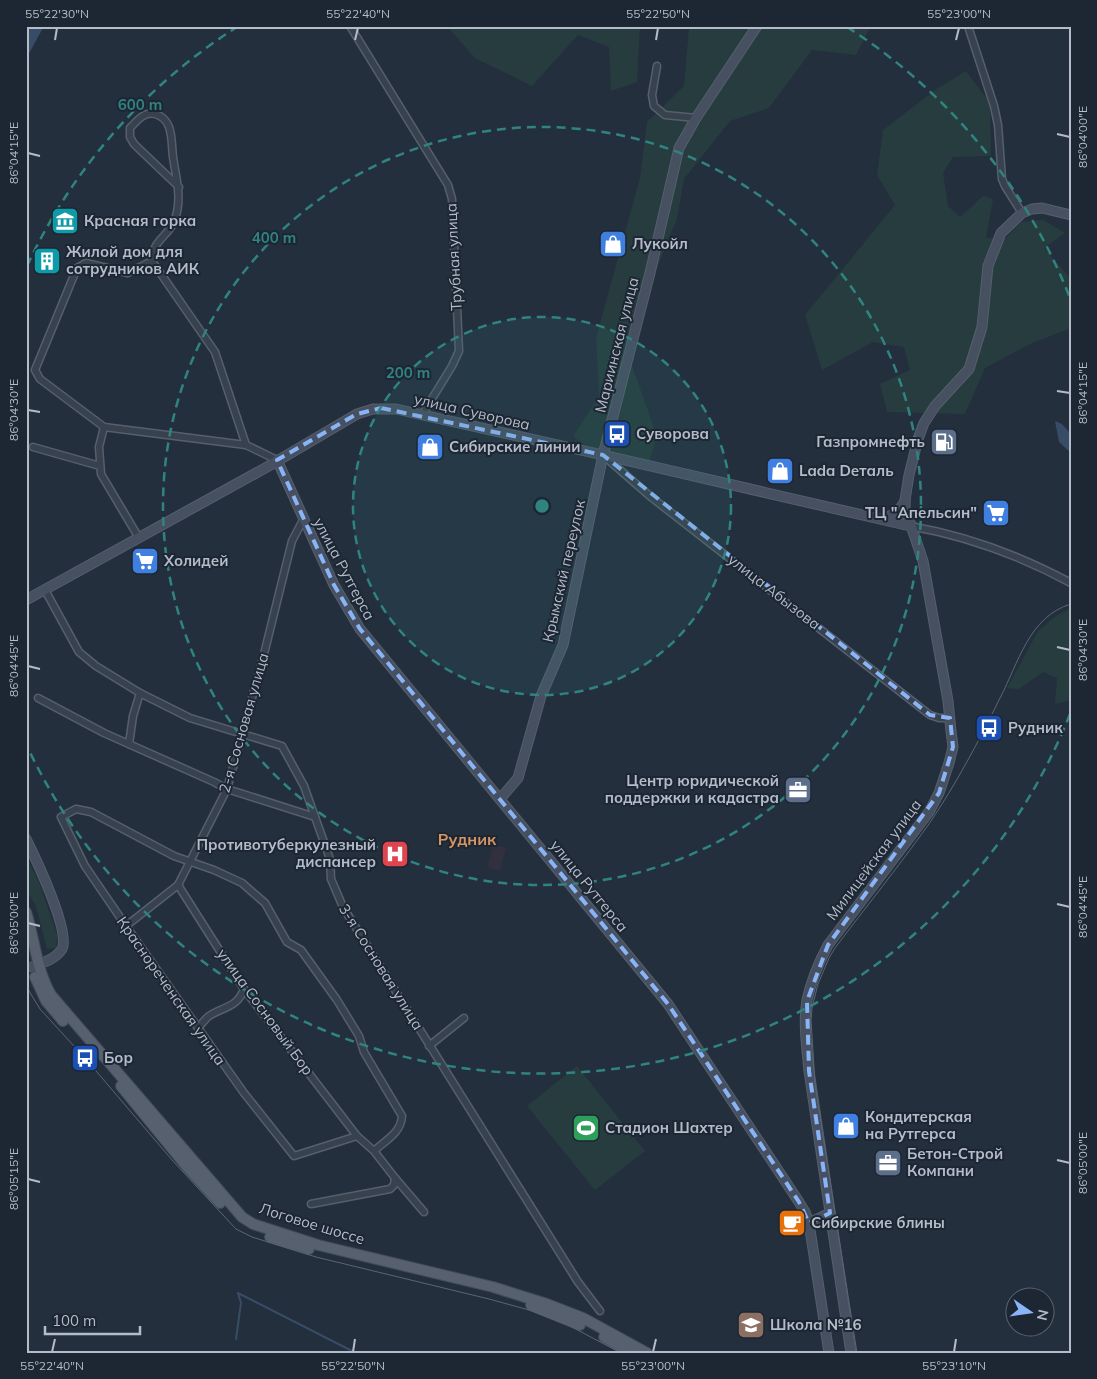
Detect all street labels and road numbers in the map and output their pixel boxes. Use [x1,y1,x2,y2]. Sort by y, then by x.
street label: Трубная улица [441,203,466,311]
street label: Мариинская улица [591,275,643,414]
street label: улица Суворова [412,389,532,434]
street label: Крымский переулок [538,497,589,644]
street label: улица Рутгерса [309,514,379,623]
street label: улица Абызова [724,550,824,634]
street label: 2-я Сосновая улица [214,651,273,795]
street label: Милицейская улица [822,795,925,924]
street label: улица Рутгерса [546,836,632,936]
street label: 3-я Сосновая улица [335,900,428,1033]
street label: Краснореченская улица [113,913,230,1069]
street label: улица Сосновый Бор [213,945,318,1079]
street label: Логовое шоссе [257,1198,367,1249]

